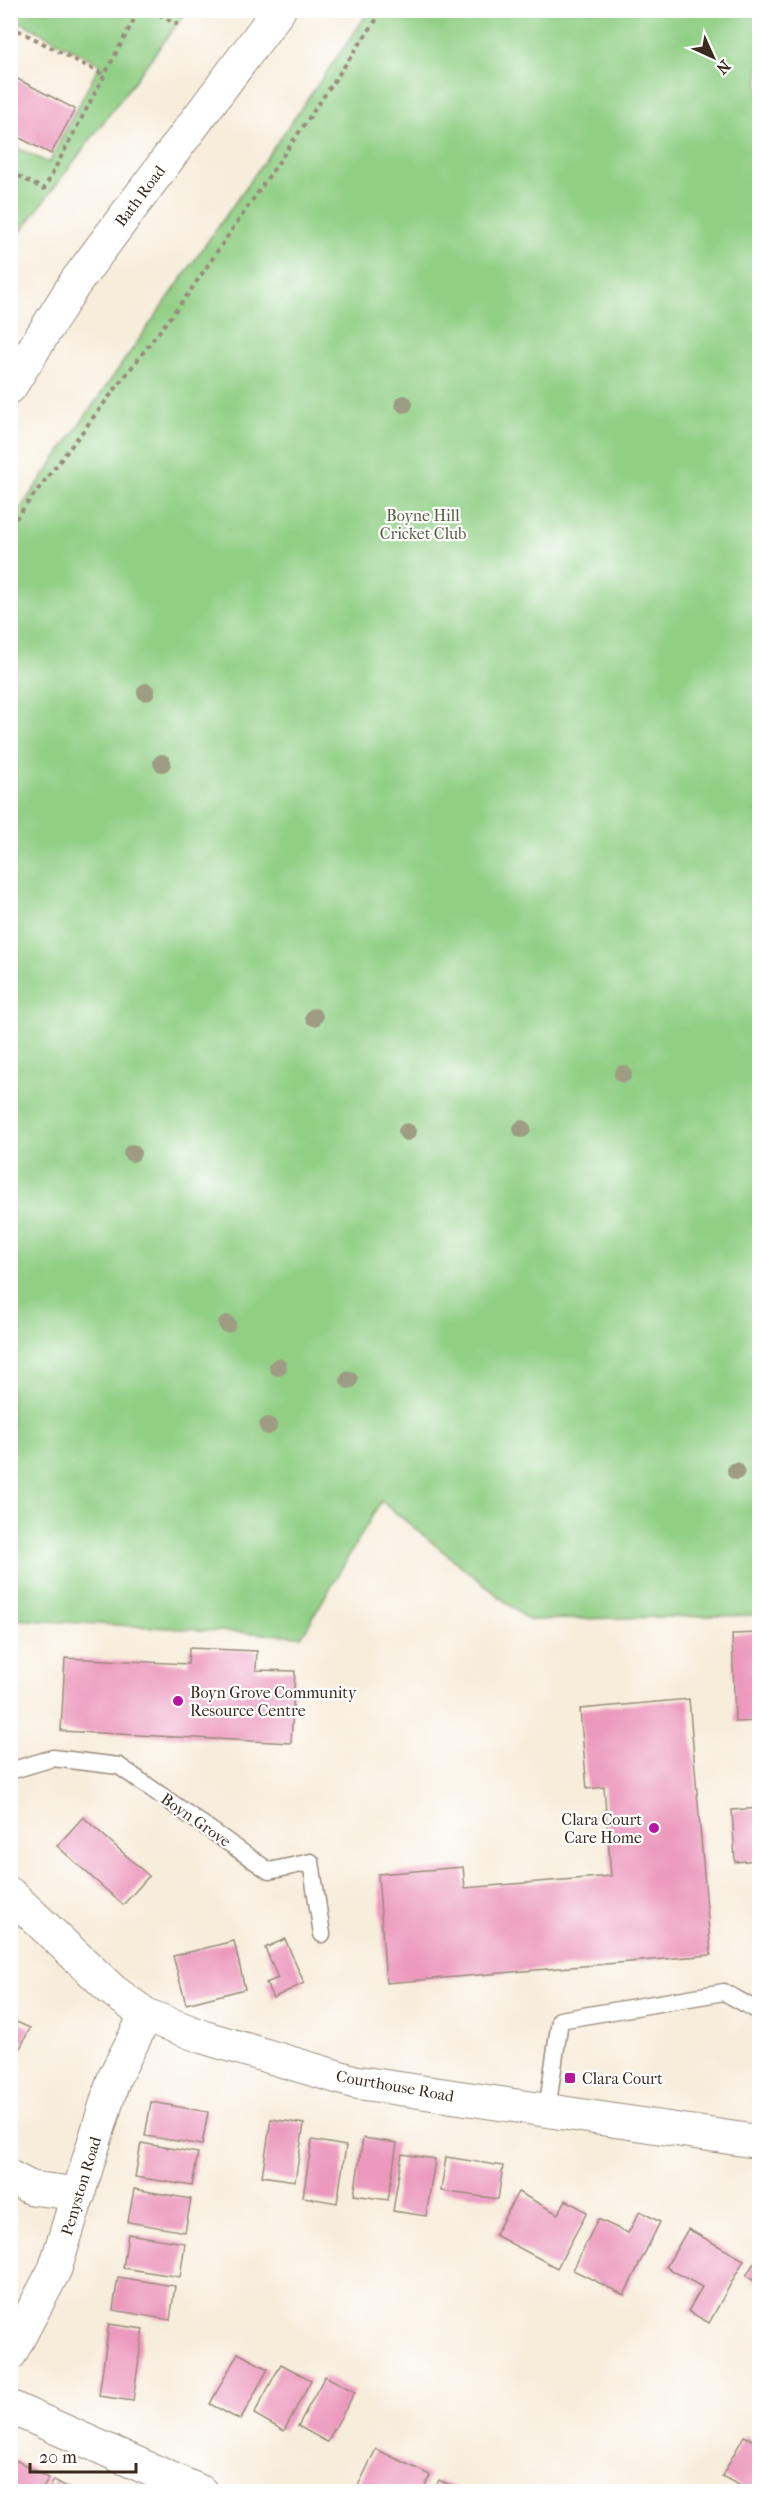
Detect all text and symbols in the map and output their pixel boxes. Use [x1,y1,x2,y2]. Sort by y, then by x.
north arrow [683,27,743,87]
text: N [712,56,734,79]
street label: Bath Road [111,161,169,230]
park label: Boyne Hill Cricket Club [380,506,466,543]
place label: Boyn Grove Community Resource Centre [190,1683,357,1720]
marker: Boyn Grove Community Resource Centre [171,1694,185,1708]
street label: Boyn Grove [158,1789,235,1851]
place label: Clara Court Care Home [561,1810,642,1847]
marker: Clara Court Care Home [647,1821,661,1835]
street label: Courthouse Road [335,2066,456,2106]
place label: Clara Court [582,2069,663,2088]
marker: Clara Court [563,2071,577,2085]
street label: Penyston Road [57,2134,105,2238]
scale bar [30,2436,136,2474]
text: 20 m [39,2447,77,2468]

